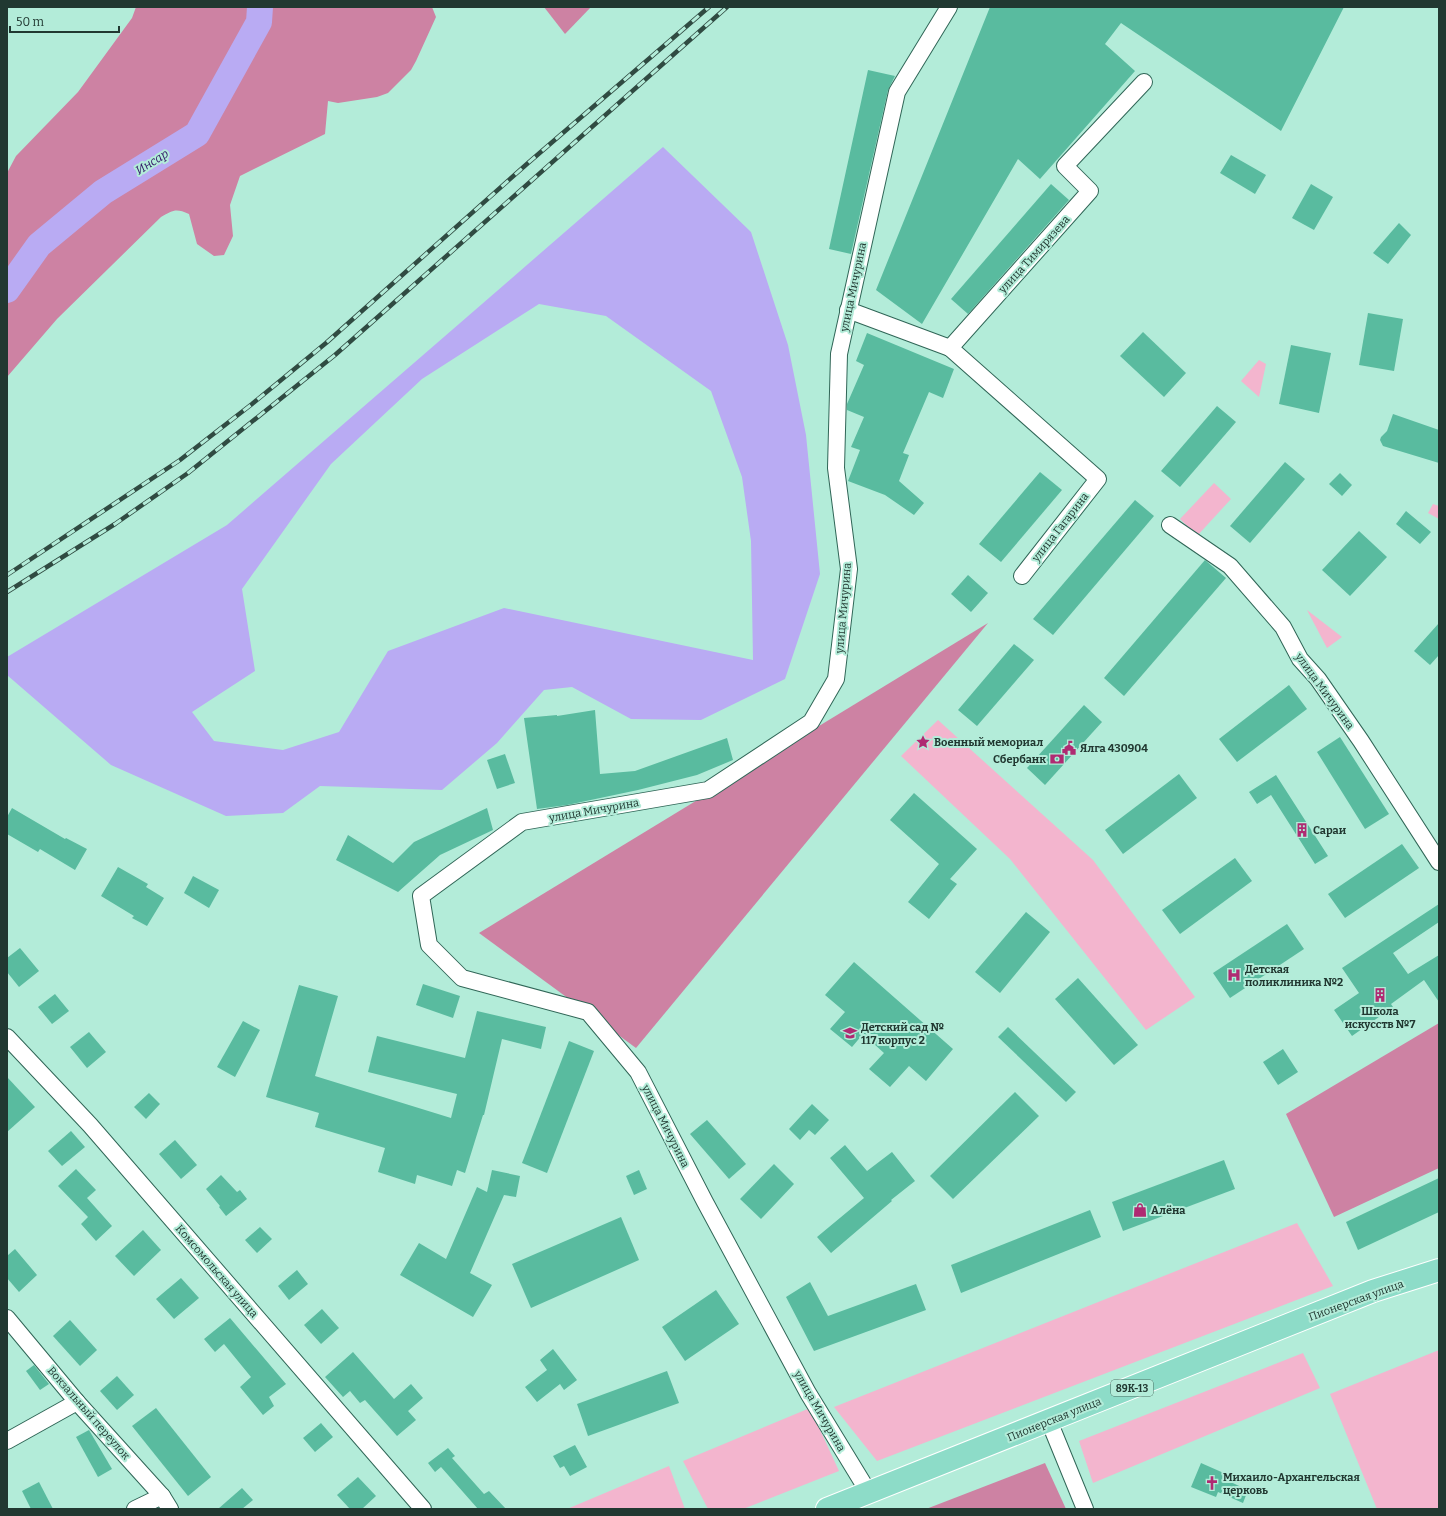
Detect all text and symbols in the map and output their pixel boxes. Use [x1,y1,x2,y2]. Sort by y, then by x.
scale bar [10,8,119,34]
text: 50 m [16,15,45,29]
water label: Инсар [133,146,171,178]
street label: улица Тимирязева [995,213,1073,297]
street label: улица Мичурина [837,241,869,334]
street label: улица Гагарина [1029,490,1091,565]
street label: улица Мичурина [833,562,854,655]
street label: улица Мичурина [1292,650,1357,732]
place icon: Военный мемориал [915,734,931,750]
place label: Военный мемориал [934,736,1043,749]
public building icon: Ялга 430904 [1061,740,1077,756]
place label: Ялга 430904 [1080,742,1148,755]
bank icon: Сбербанк [1049,751,1065,767]
place label: Сбербанк [993,753,1046,766]
street label: улица Мичурина [547,796,640,825]
building icon: Сараи [1294,822,1310,838]
place label: Сараи [1313,824,1347,837]
place label: Детская поликлиника №2 [1245,963,1343,989]
hospital icon: Детская поликлиника №2 [1226,967,1242,983]
building icon: Школа искусств №7 [1372,987,1388,1003]
place label: Школа искусств №7 [1345,1005,1415,1031]
place label: Детский сад № 117 корпус 2 [861,1021,944,1047]
school or university icon: Детский сад № 117 корпус 2 [842,1025,858,1041]
street label: улица Мичурина [639,1082,692,1170]
shop icon: Алёна [1132,1202,1148,1218]
place label: Алёна [1151,1204,1186,1217]
street label: Комсомольская улица [173,1222,260,1320]
street label: Пионерская улица [1307,1277,1406,1324]
street label: Вокзальный переулок [45,1364,133,1463]
street label: улица Мичурина [791,1368,848,1454]
road number: 89К-13 [1111,1380,1153,1396]
street label: Пионерская улица [1005,1395,1103,1444]
place label: Михаило-Архангельская церковь [1223,1471,1360,1497]
church icon: Михаило-Архангельская церковь [1204,1475,1220,1491]

